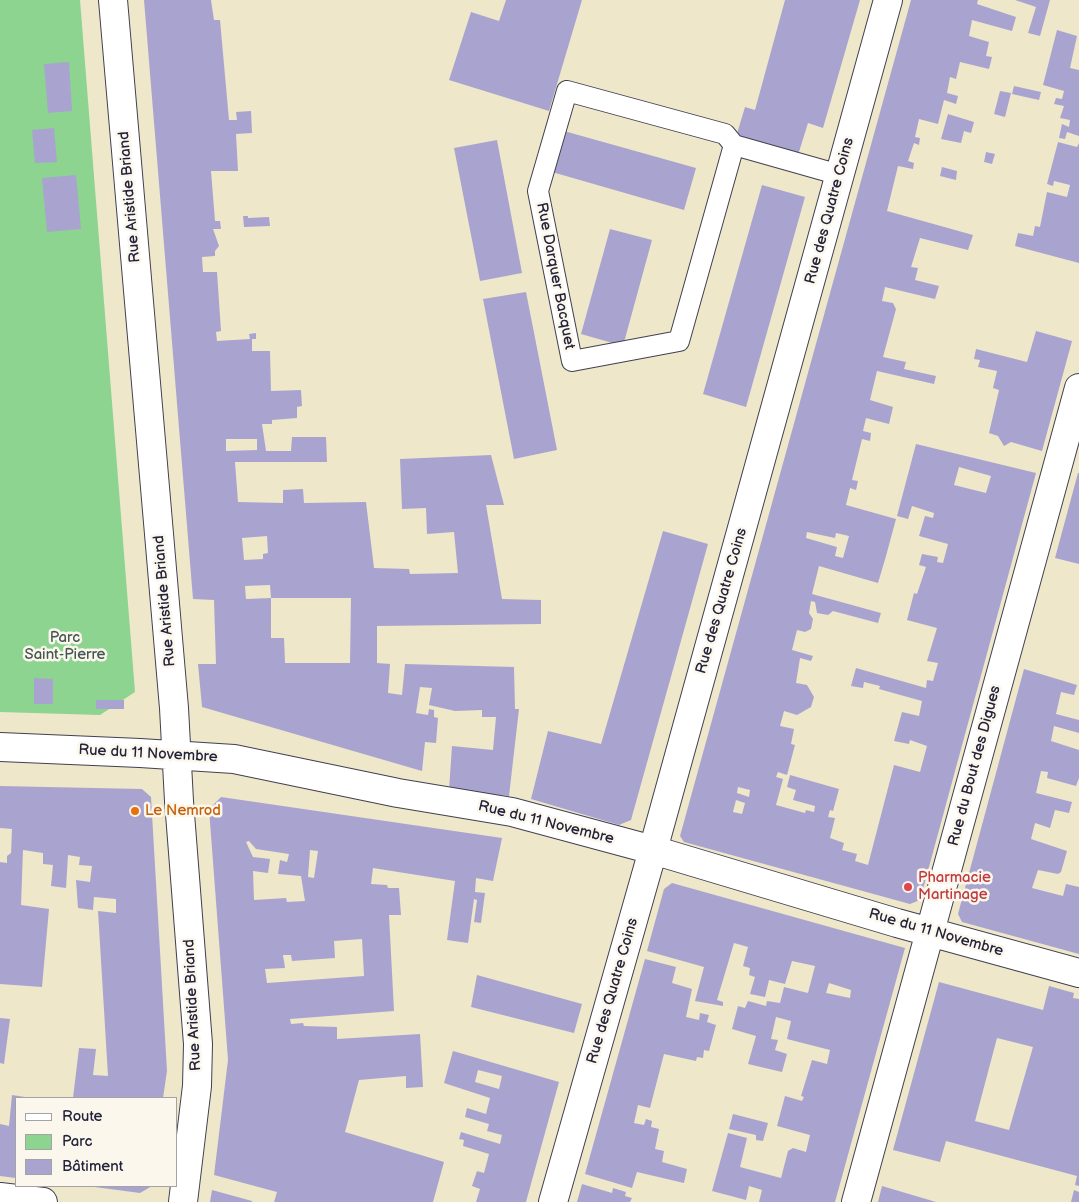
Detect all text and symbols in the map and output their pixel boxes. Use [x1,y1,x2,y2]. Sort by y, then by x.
street label: Rue Aristide Briand [115,131,145,263]
street label: Rue des Quatre Coins [802,136,858,286]
street label: Rue Darquer Bacquet [532,201,578,351]
street label: Rue des Quatre Coins [693,526,751,676]
street label: Rue Aristide Briand [150,535,180,667]
park label: Parc Saint-Pierre [25,629,105,664]
street label: Rue du Bout des Digues [945,684,1005,848]
street label: Rue du 11 Novembre [78,741,218,767]
street label: Rue du 11 Novembre [476,797,616,849]
place label: Le Nemrod [145,802,221,820]
marker: Le Nemrod [129,805,141,817]
place label: Pharmacie Martinage [918,869,991,904]
marker: Pharmacie Martinage [902,881,914,893]
street label: Rue du 11 Novembre [867,905,1005,961]
street label: Rue des Quatre Coins [584,916,642,1066]
street label: Rue Aristide Briand [181,939,205,1071]
legend [15,1097,178,1187]
text: Route [62,1107,102,1126]
text: Parc [62,1132,92,1151]
text: Bâtiment [62,1157,123,1176]

